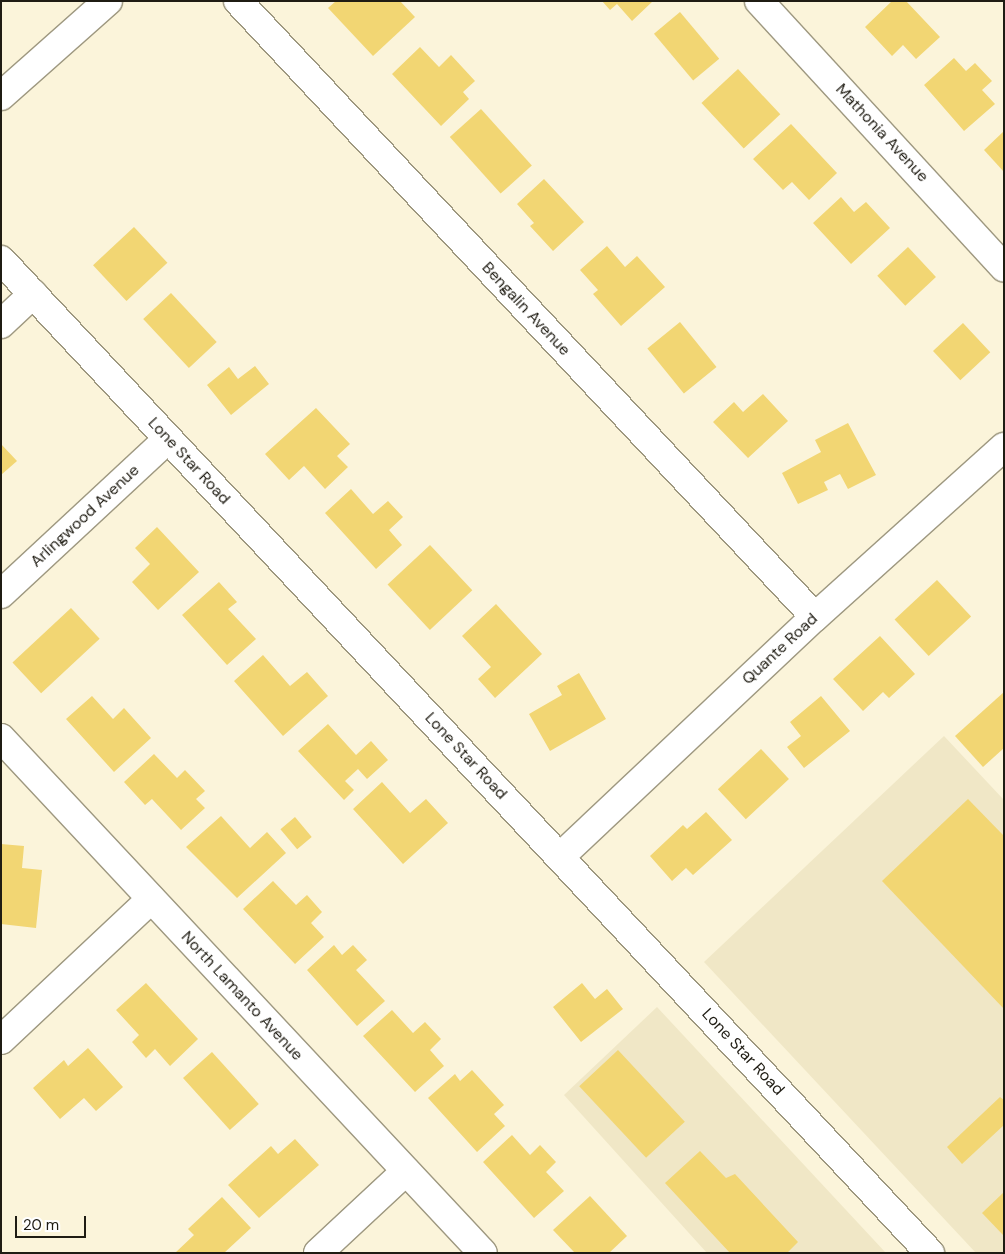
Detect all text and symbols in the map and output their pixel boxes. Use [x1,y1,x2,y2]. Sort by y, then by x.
street label: Mathonia Avenue [832,80,932,186]
street label: Bengalin Avenue [478,258,574,360]
street label: Lone Star Road [144,414,234,508]
street label: Arlingwood Avenue [27,461,143,571]
street label: Quante Road [738,609,822,689]
street label: Lone Star Road [421,709,511,803]
street label: North Lamanto Avenue [177,927,307,1065]
street label: Lone Star Road [698,1005,788,1099]
scale bar [18,1206,89,1238]
text: 20 m [23,1215,59,1235]

